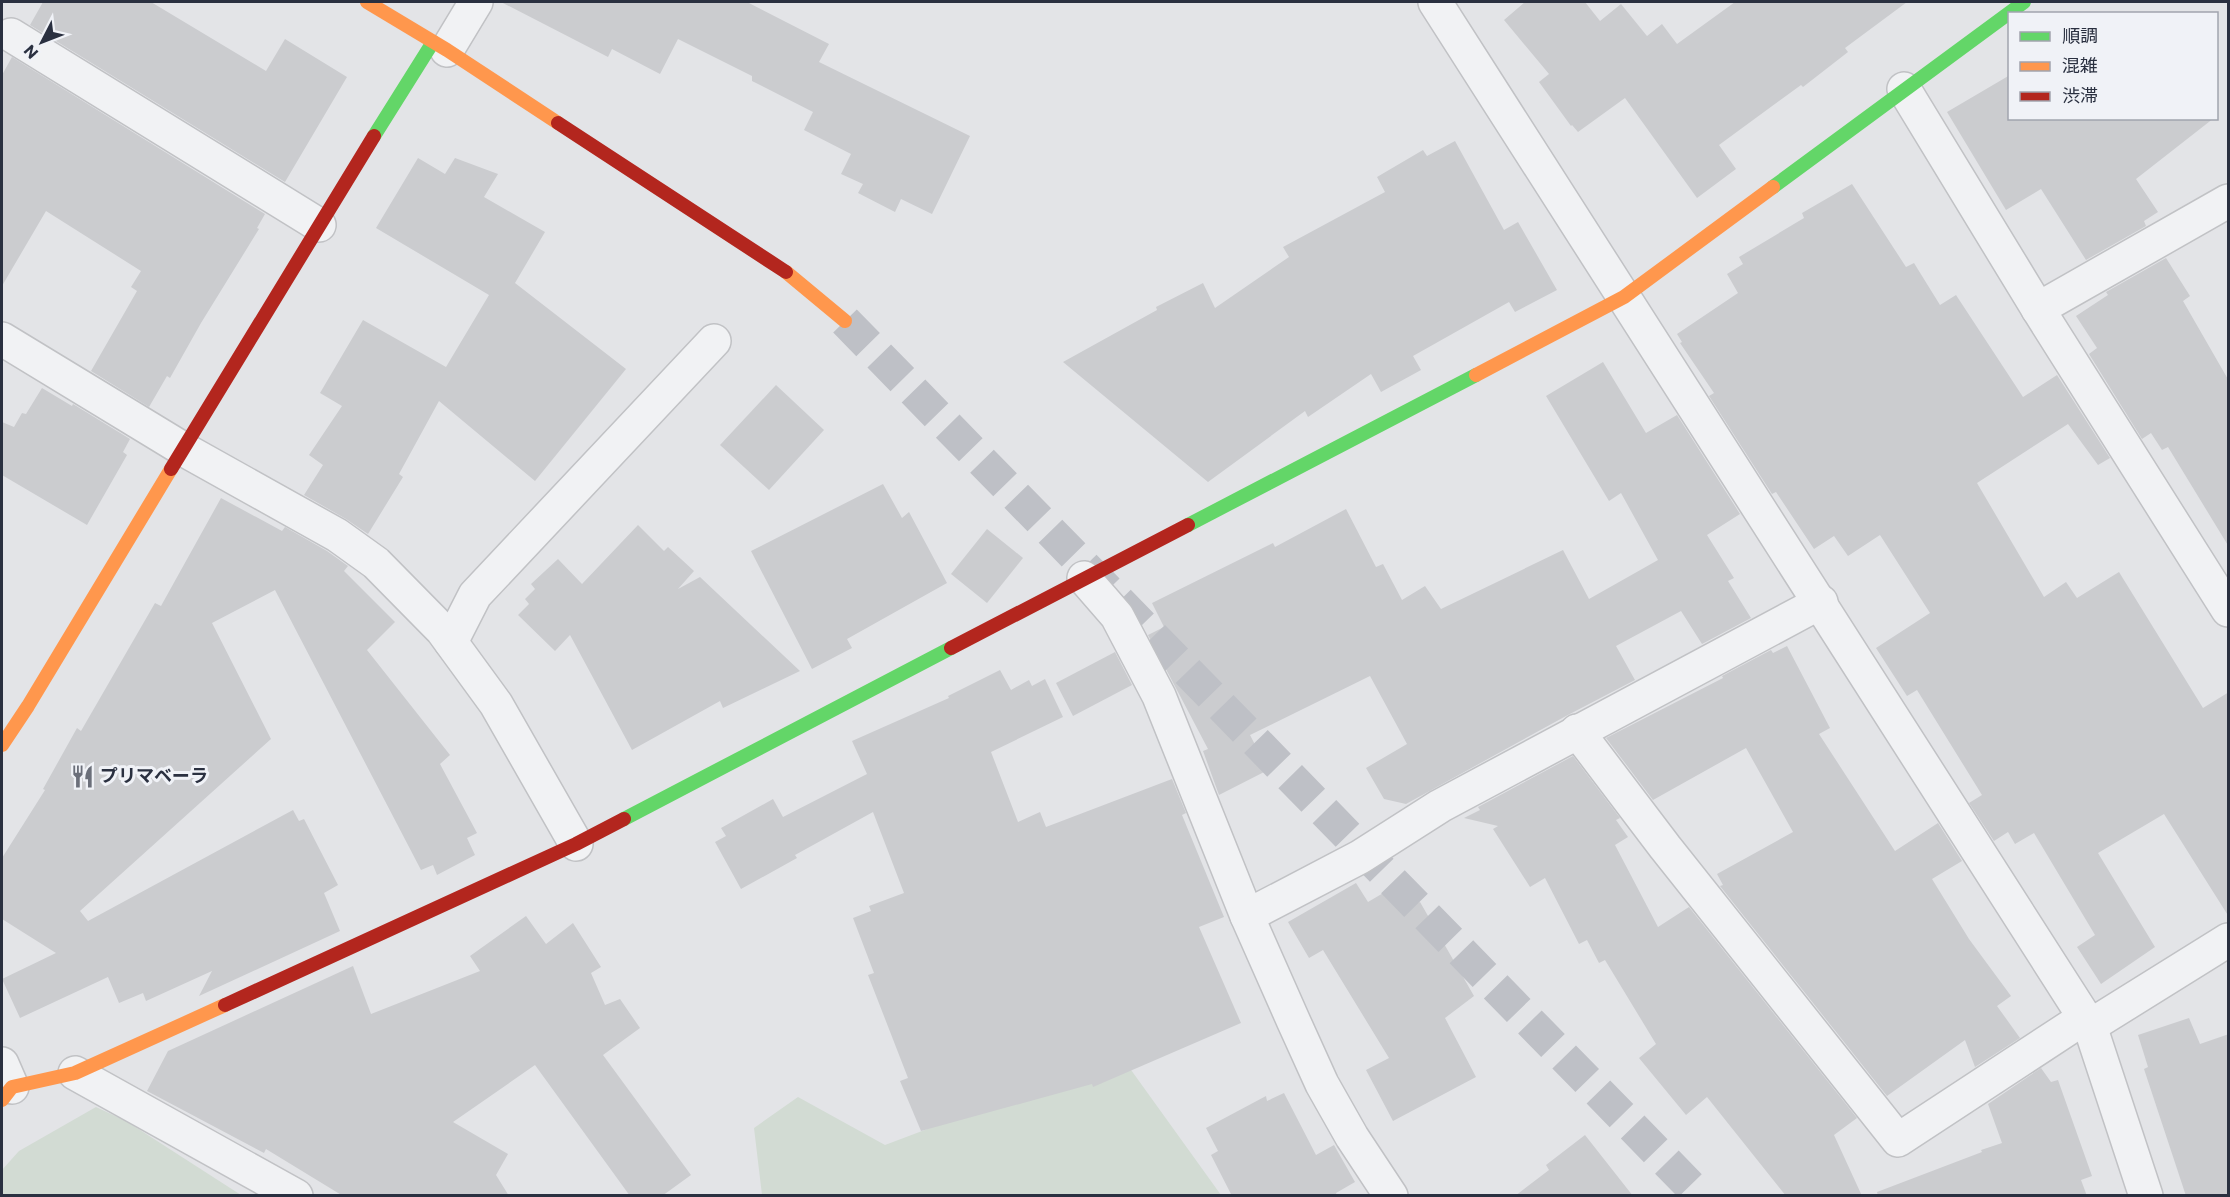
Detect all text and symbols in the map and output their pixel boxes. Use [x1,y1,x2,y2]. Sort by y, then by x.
north arrow [12,12,72,72]
legend [2008,12,2218,120]
text: 順調 [2062,24,2098,46]
text: N [19,42,42,63]
text: 混雑 [2062,54,2098,76]
text: 渋滞 [2062,84,2098,106]
restaurant icon: プリマベーラ [69,763,95,789]
place label: プリマベーラ [100,764,208,786]

